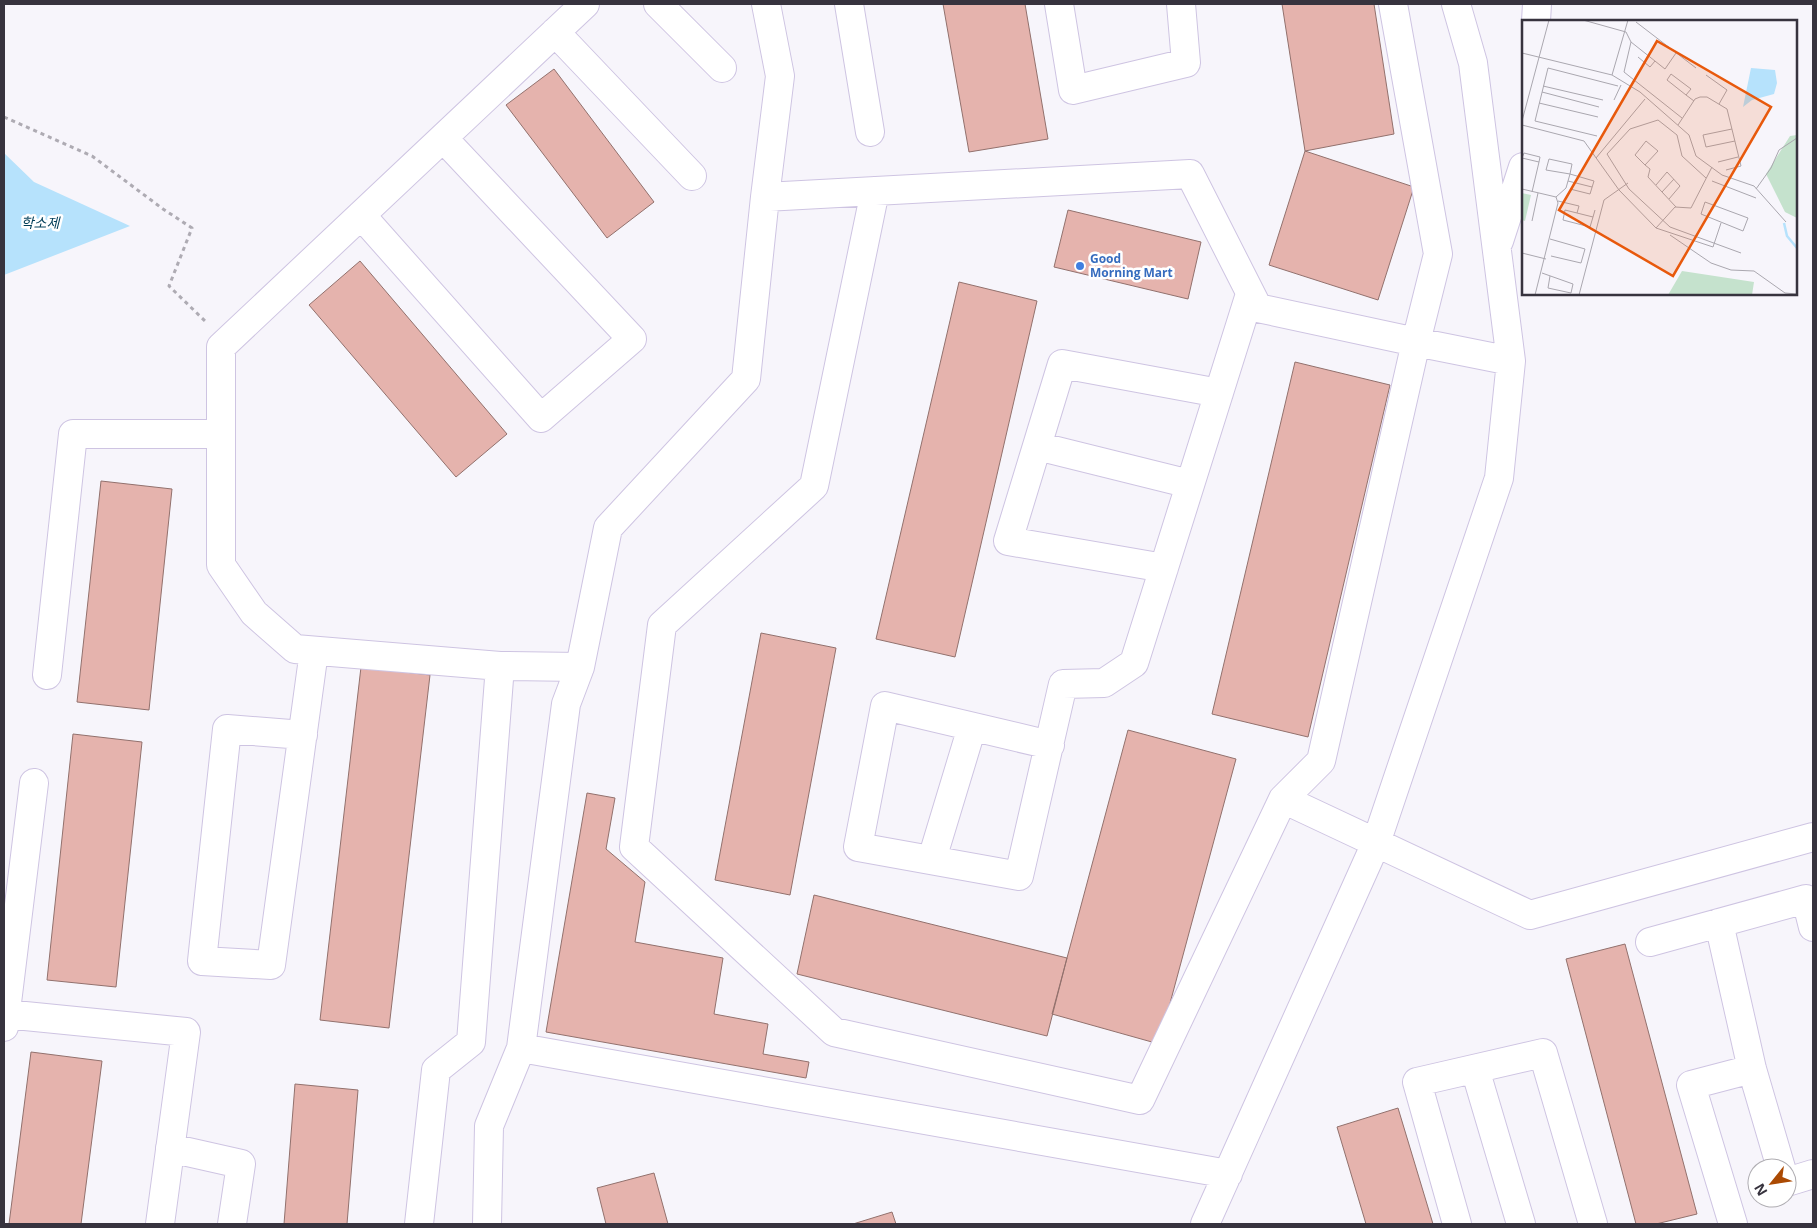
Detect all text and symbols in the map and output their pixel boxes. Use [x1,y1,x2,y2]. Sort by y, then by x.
inset map [1522,20,1797,295]
water label: 학소제 [21,213,61,232]
place label: Good Morning Mart [1090,250,1173,281]
marker: Good Morning Mart [1074,260,1086,272]
north arrow [1747,1158,1797,1208]
text: N [1749,1180,1771,1199]

